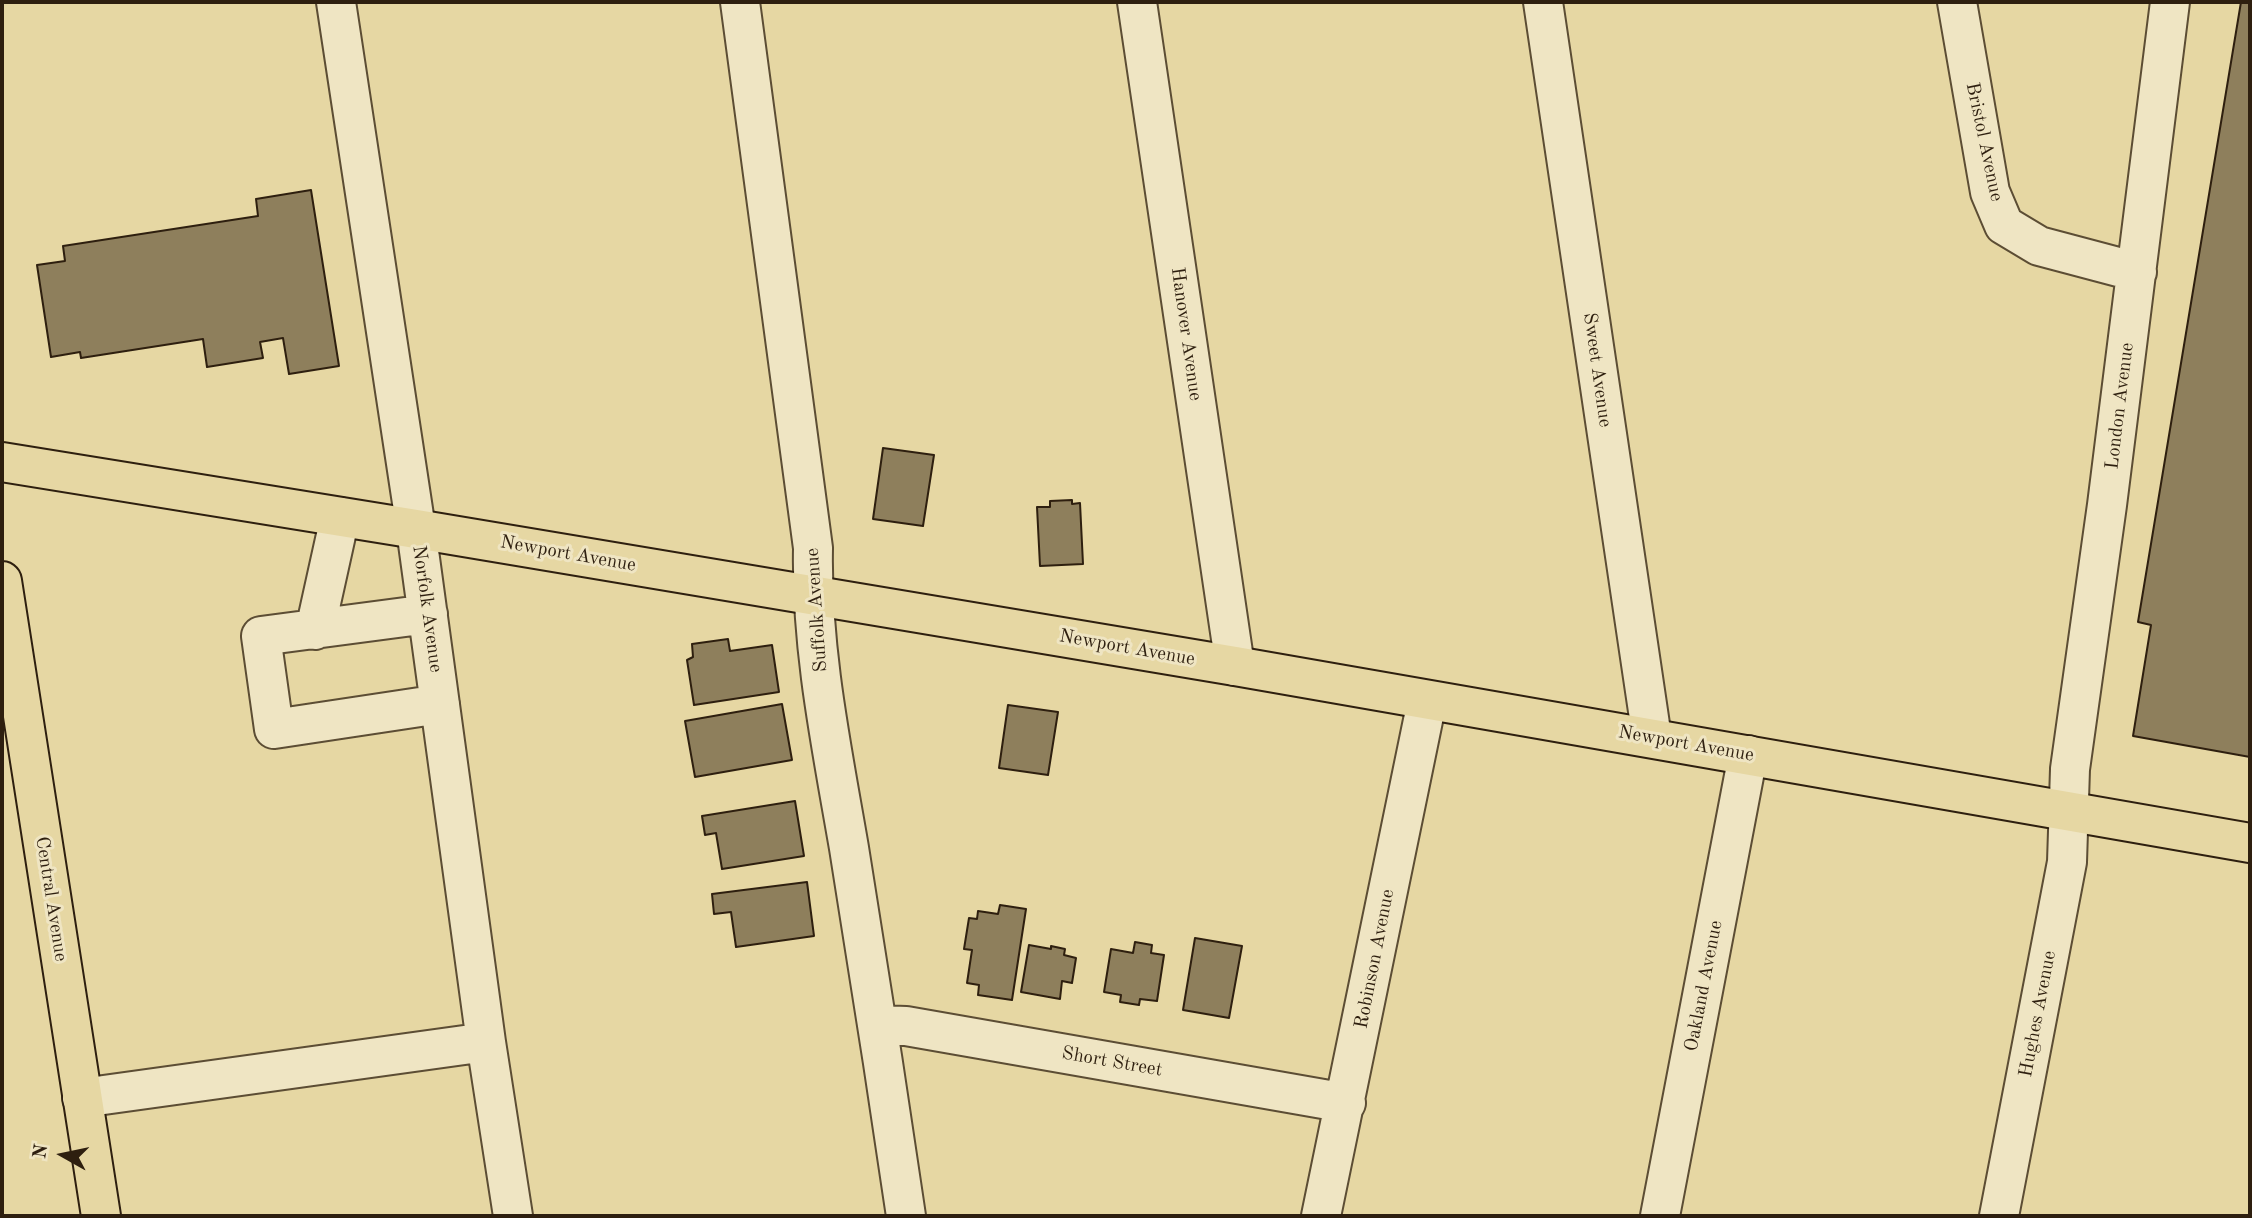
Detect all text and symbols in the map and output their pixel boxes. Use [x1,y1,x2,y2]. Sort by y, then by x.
street label: Bristol Avenue [1960,80,2008,204]
street label: Hanover Avenue [1165,266,1207,402]
street label: Sweet Avenue [1578,311,1616,429]
street label: London Avenue [2101,341,2139,471]
street label: Newport Avenue [498,531,638,577]
street label: Norfolk Avenue [407,544,447,674]
street label: Suffolk Avenue [801,547,833,673]
street label: Newport Avenue [1057,625,1197,671]
street label: Newport Avenue [1616,721,1756,767]
street label: Central Avenue [30,835,72,963]
street label: Robinson Avenue [1350,887,1400,1031]
street label: Oakland Avenue [1680,919,1728,1053]
street label: Hughes Avenue [2015,949,2061,1079]
street label: Short Street [1060,1042,1164,1082]
north arrow [28,1120,98,1190]
text: N [31,1143,52,1160]

